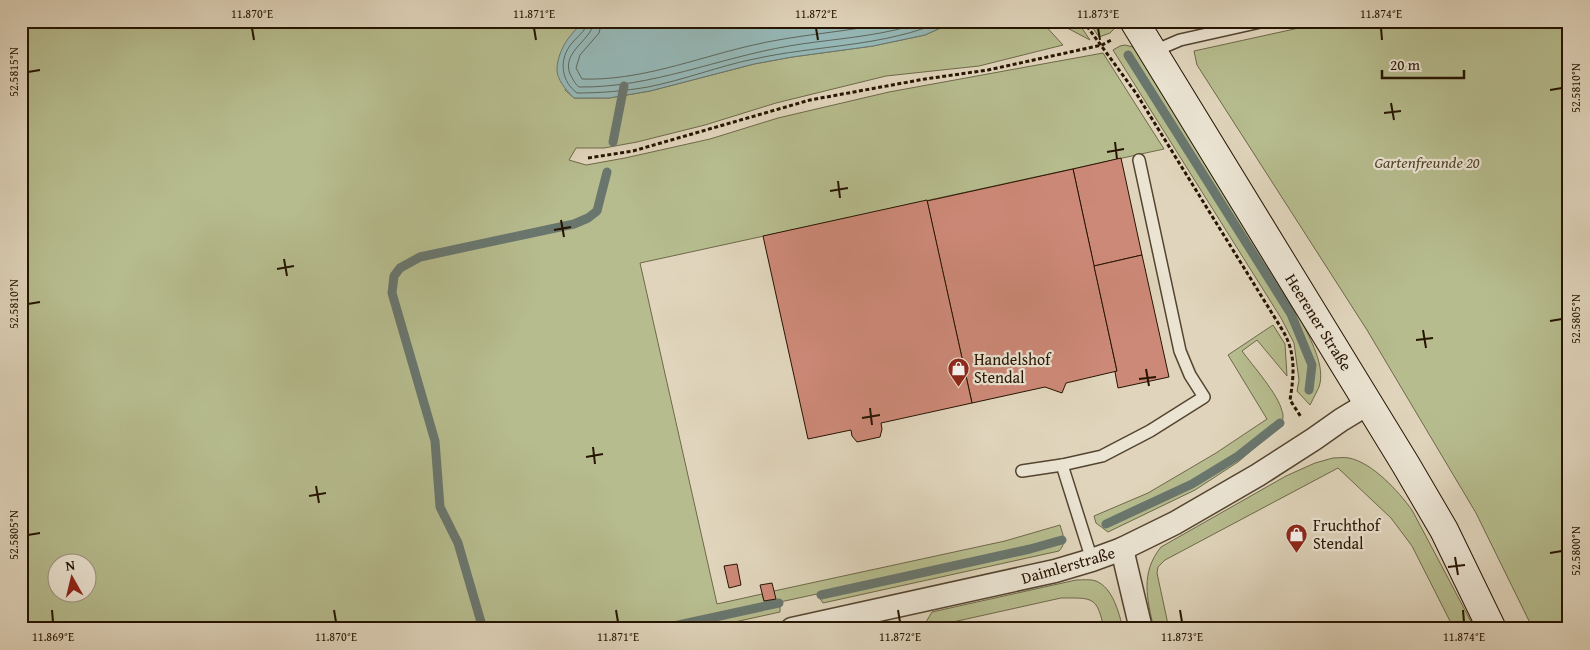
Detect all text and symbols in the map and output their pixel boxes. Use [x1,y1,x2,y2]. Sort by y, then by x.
text: 11.870°E [231,5,273,22]
text: 11.871°E [513,5,555,22]
text: 11.872°E [795,5,837,22]
text: 11.873°E [1077,5,1119,22]
text: 11.874°E [1360,5,1402,22]
text: 52.5815°N [5,47,22,97]
scale bar [1382,48,1465,80]
text: 20 m [1390,54,1421,75]
text: 52.5810°N [1567,63,1584,113]
park label: Gartenfreunde 20 [1374,150,1480,174]
street label: Heerener Straße [1280,269,1358,375]
text: 52.5810°N [5,279,22,329]
text: 52.5805°N [1567,294,1584,344]
place label: Handelshof Stendal [974,347,1052,389]
shop icon: Handelshof Stendal [946,356,970,387]
text: 52.5805°N [5,510,22,560]
place label: Fruchthof Stendal [1313,513,1382,555]
shop icon: Fruchthof Stendal [1285,522,1309,553]
text: 52.5800°N [1567,526,1584,576]
street label: Daimlerstraße [1018,540,1118,590]
north arrow [48,552,98,602]
text: N [64,554,77,576]
text: 11.869°E [32,628,74,645]
text: 11.870°E [315,628,357,645]
text: 11.871°E [597,628,639,645]
text: 11.872°E [879,628,921,645]
text: 11.873°E [1161,628,1203,645]
text: 11.874°E [1443,628,1485,645]

